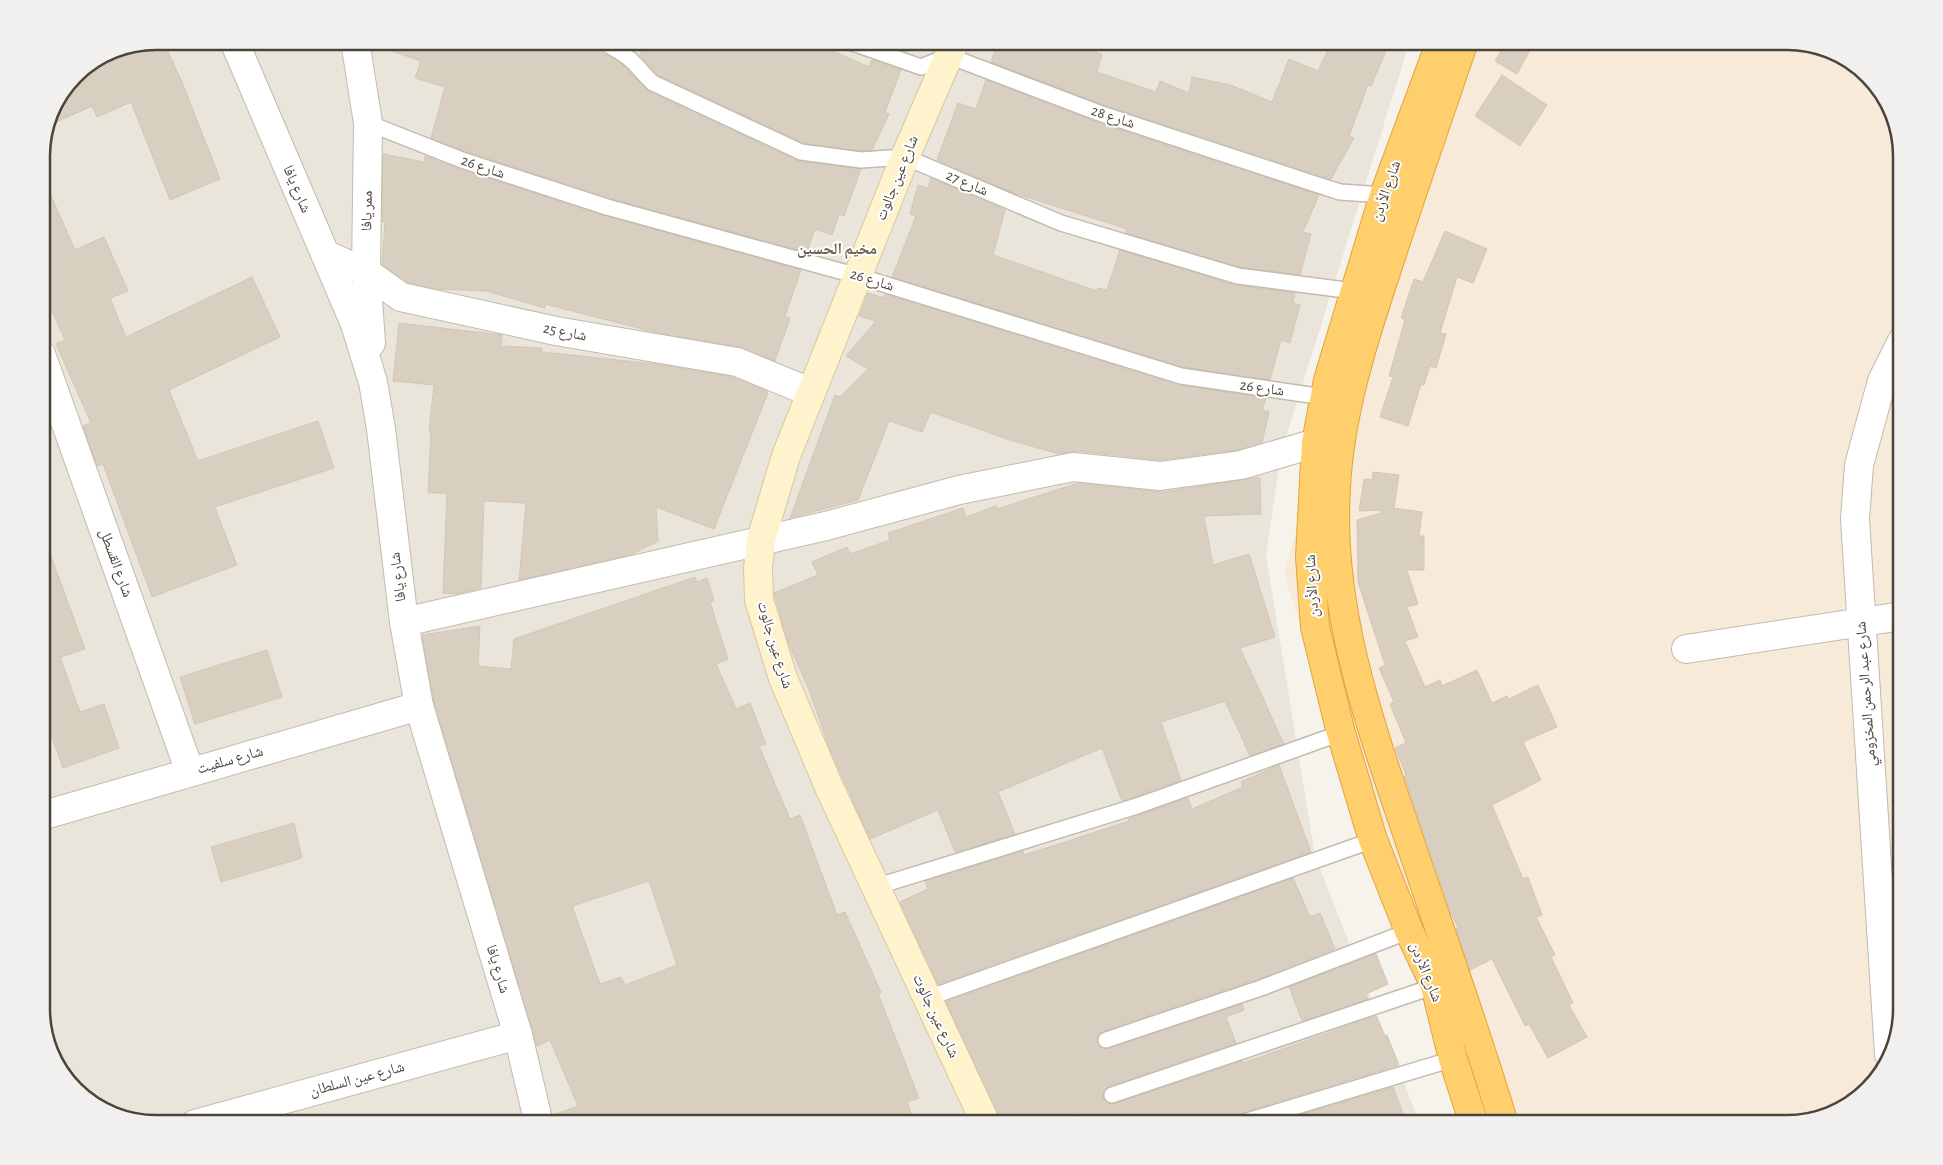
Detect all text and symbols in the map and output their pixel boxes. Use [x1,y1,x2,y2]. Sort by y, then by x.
street label: شارع 28 [1089,103,1137,133]
street label: شارع عين جالوت [873,133,923,223]
street label: شارع 26 [459,153,507,183]
street label: شارع الأردن [1369,159,1405,224]
street label: شارع يافا [278,163,314,216]
street label: شارع 27 [943,167,990,200]
street label: ممر يافا [359,190,376,231]
district label: مخيم الحسين [797,241,877,260]
street label: شارع 26 [848,266,896,296]
street label: شارع 25 [542,320,588,346]
street label: شارع 26 [1238,377,1285,401]
street label: شارع القسطل [95,527,135,600]
street label: شارع يافا [387,551,410,603]
street label: شارع الأردن [1303,554,1323,618]
street label: شارع عين جالوت [753,600,795,691]
street label: شارع عبد الرحمن المخزومي [1853,621,1882,767]
street label: شارع سلفيت [195,743,265,779]
street label: شارع الأردن [1405,940,1445,1005]
street label: شارع يافا [482,943,513,996]
street label: شارع عين جالوت [908,972,962,1061]
street label: شارع عين السلطان [308,1059,407,1101]

